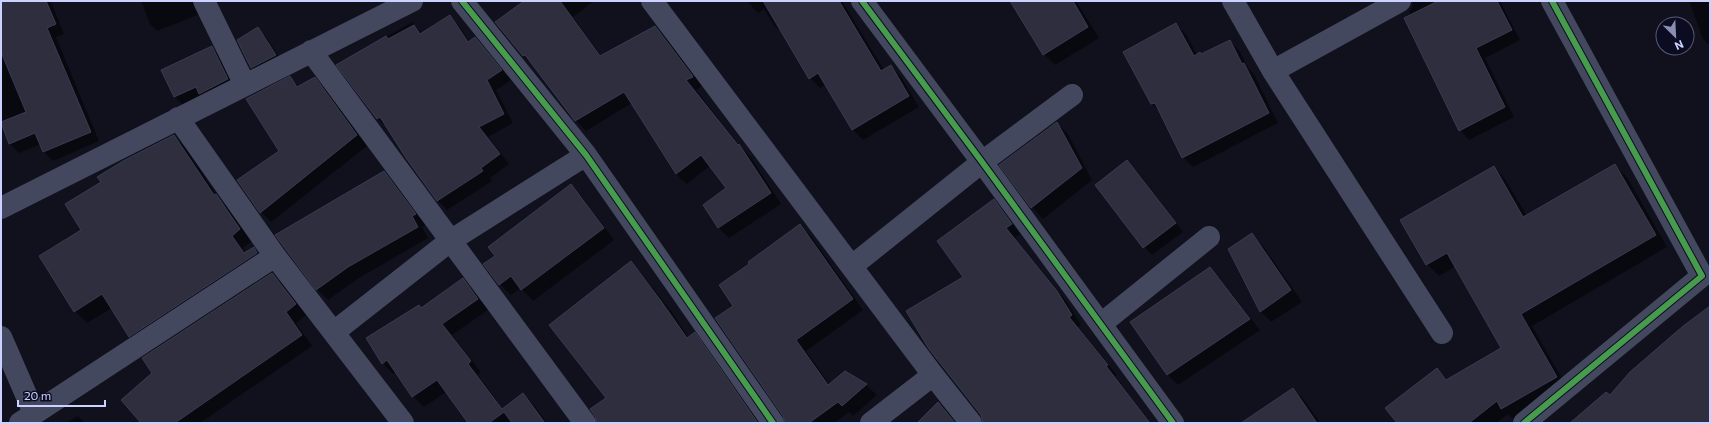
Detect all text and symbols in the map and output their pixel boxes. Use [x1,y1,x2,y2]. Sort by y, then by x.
north arrow [1655,16,1695,56]
text: N [1673,38,1686,53]
scale bar [18,382,105,408]
text: 20 m [24,388,51,402]

